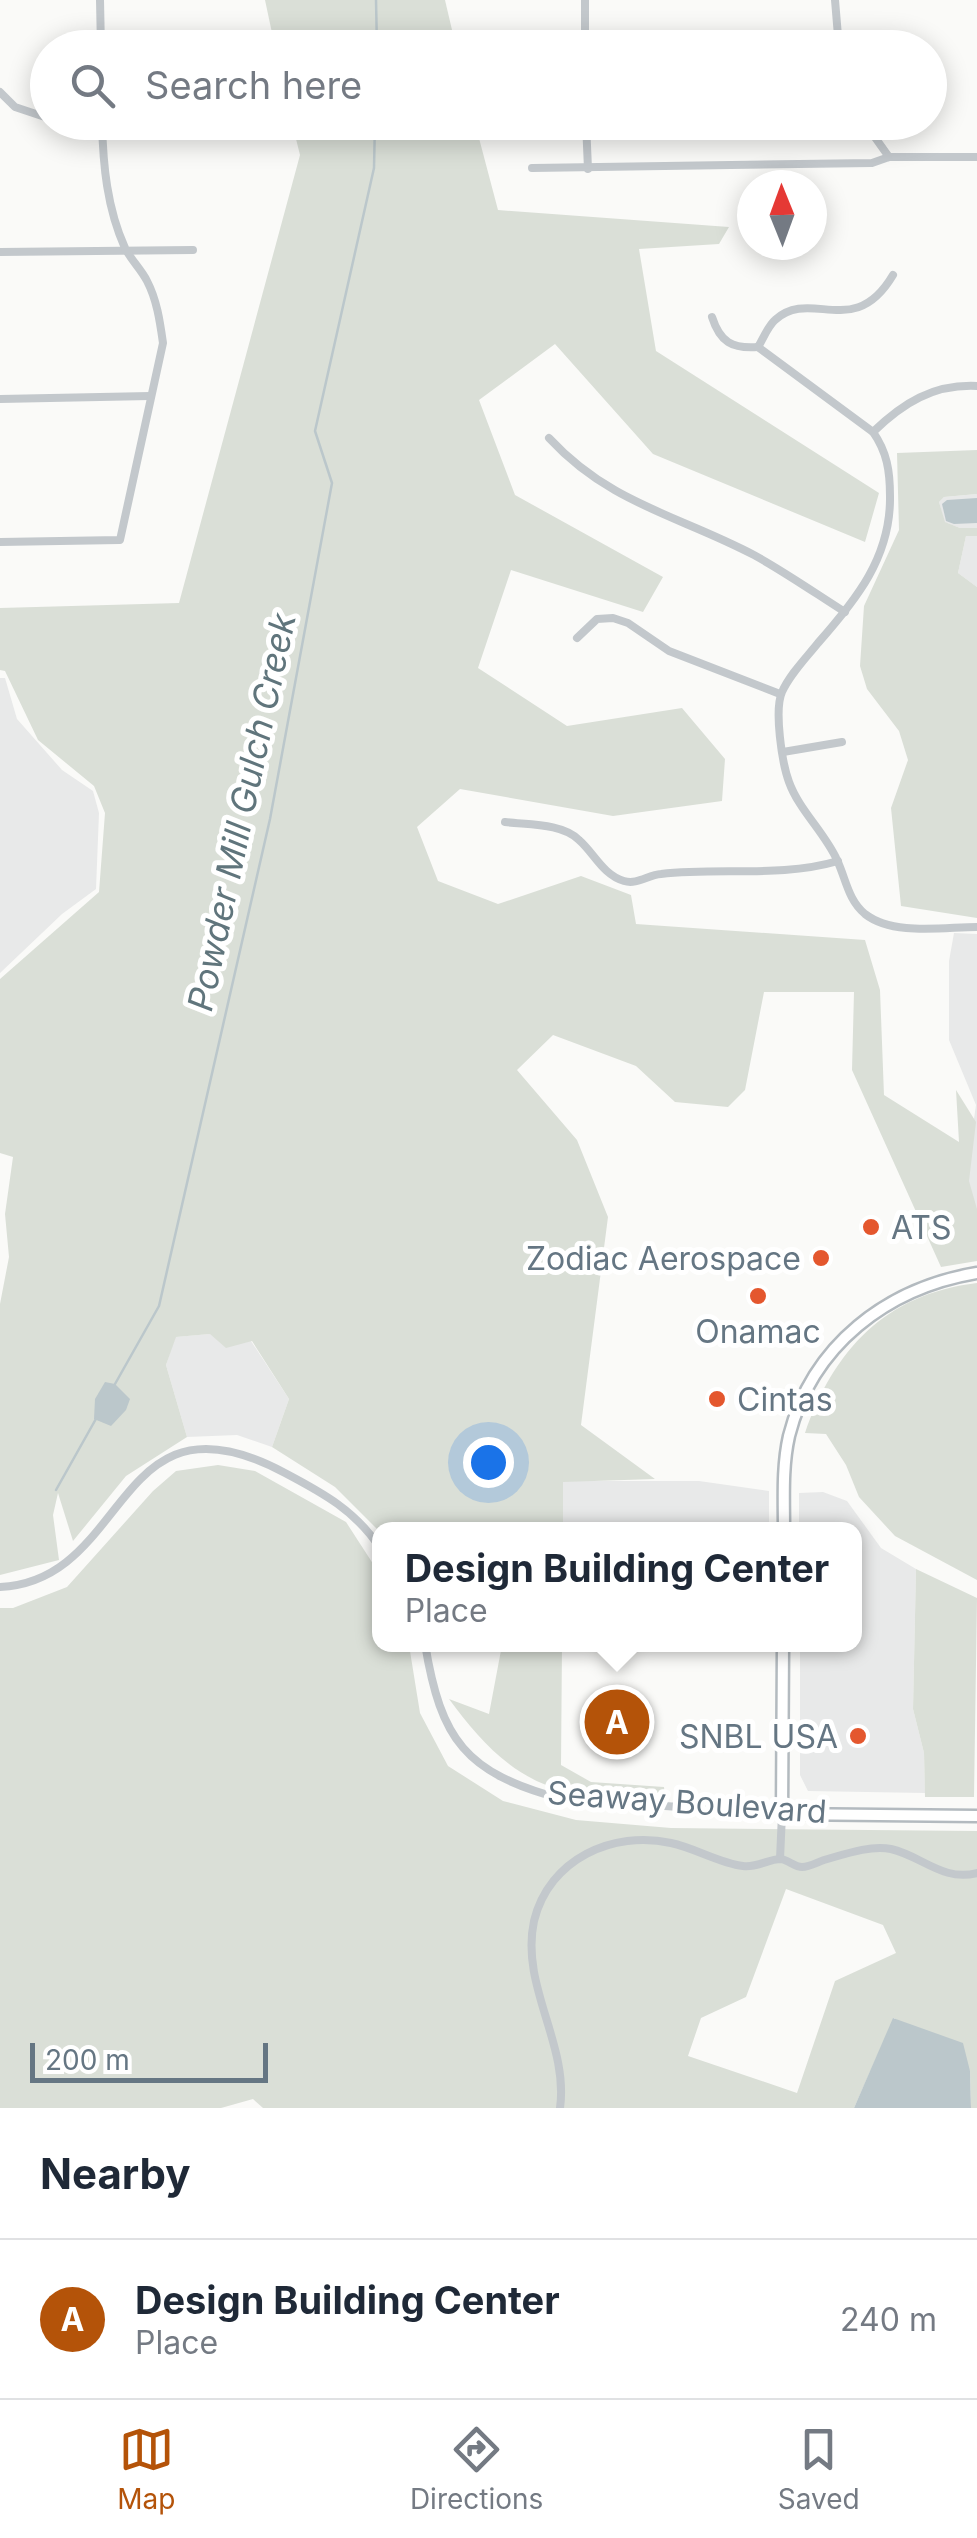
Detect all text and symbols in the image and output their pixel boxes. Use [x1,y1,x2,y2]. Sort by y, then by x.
search box [30,30,947,140]
icon: search [65,58,120,113]
text: Search here [145,62,362,108]
north arrow [737,170,827,260]
water label: Powder Mill Gulch Creek [178,609,304,1015]
place label: ATS [891,1208,952,1247]
marker: ATS [860,1216,882,1238]
place label: Zodiac Aerospace [526,1239,801,1278]
marker: Zodiac Aerospace [810,1247,832,1269]
marker: Onamac [747,1285,769,1307]
place label: Onamac [695,1312,821,1351]
place label: Cintas [737,1380,833,1419]
marker: Cintas [706,1388,728,1410]
your location [463,1437,514,1488]
popup [372,1522,862,1652]
text: Design Building Center [405,1545,829,1591]
text: Place [405,1591,488,1630]
pin: A [584,1684,650,1760]
place label: SNBL USA [679,1717,838,1756]
marker: SNBL USA [847,1725,869,1747]
street label: Seaway Boulevard [546,1773,828,1831]
scale bar [30,2038,268,2082]
text: 200 m [45,2043,130,2077]
text: Nearby [40,2148,191,2199]
text: Design Building Center [135,2277,560,2323]
text: A [61,2300,84,2339]
text: 240 m [840,2300,937,2339]
text: Place [135,2323,218,2362]
tab: Map [117,2422,175,2516]
tab: Directions [410,2422,543,2516]
tab: Saved [778,2422,860,2516]

